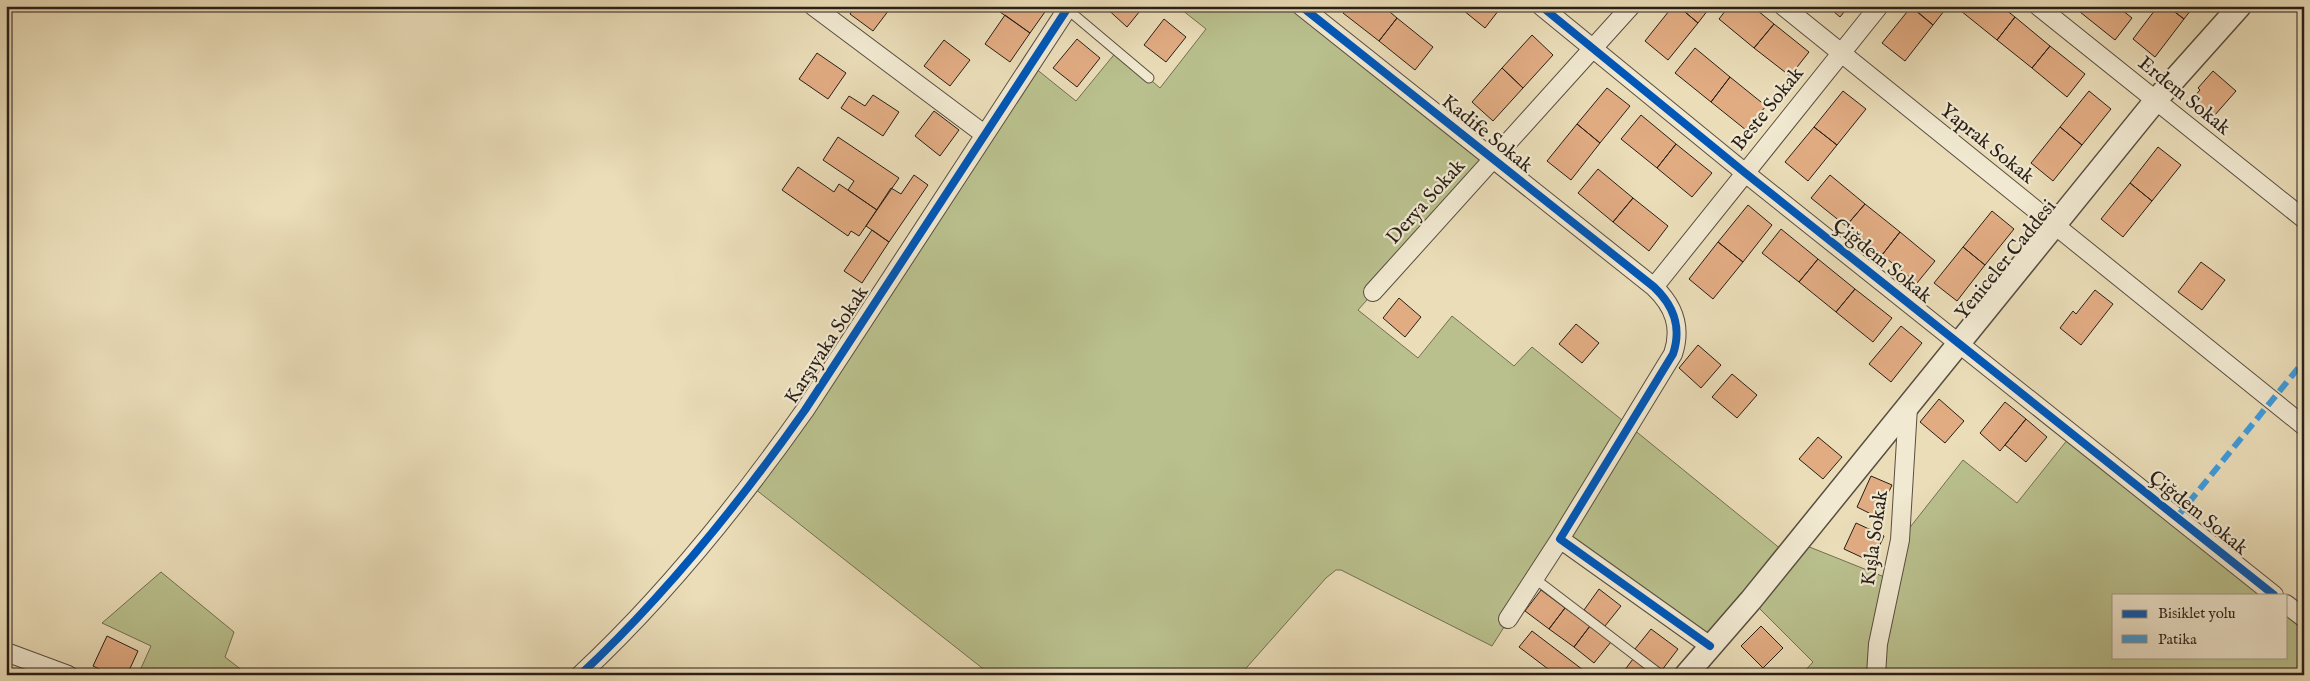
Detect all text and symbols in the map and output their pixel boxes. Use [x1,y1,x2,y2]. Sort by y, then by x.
street label: Erdem Sokak [2133,51,2236,141]
street label: Beste Sokak [1727,62,1810,156]
street label: Kadife Sokak [1436,89,1538,179]
street label: Yaprak Sokak [1935,98,2040,190]
street label: Derya Sokak [1381,154,1471,250]
street label: Yeniceler Caddesi [1950,195,2062,325]
street label: Çiğdem Sokak [1827,213,1937,309]
street label: Karşıyaka Sokak [780,281,875,409]
street label: Çiğdem Sokak [2143,465,2253,561]
street label: Kışla Sokak [1856,488,1894,587]
legend [2112,594,2288,658]
text: Bisiklet yolu [2158,604,2236,623]
text: Patika [2158,630,2197,649]

